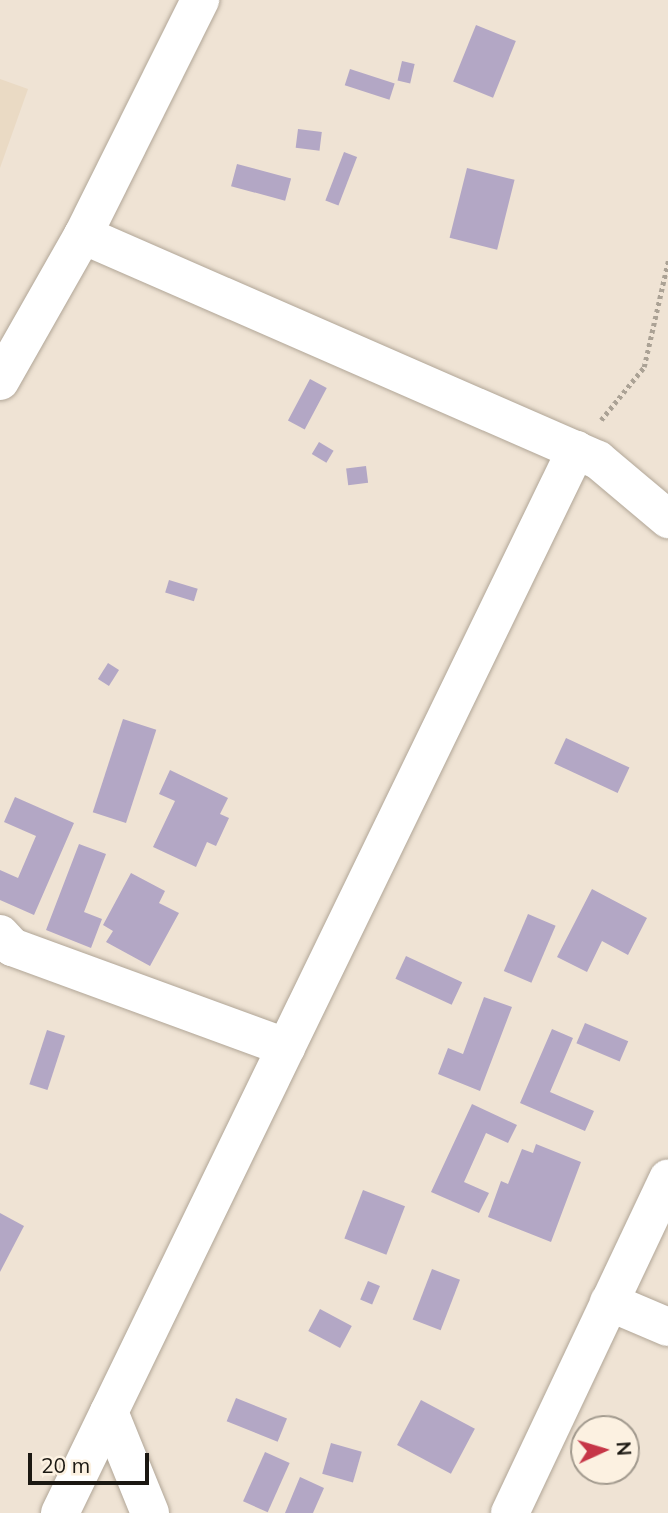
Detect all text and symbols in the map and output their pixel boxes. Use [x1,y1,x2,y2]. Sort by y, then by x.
north arrow [570,1415,640,1485]
scale bar [32,1440,152,1484]
text: N [611,1441,636,1457]
text: 20 m [41,1452,90,1478]

